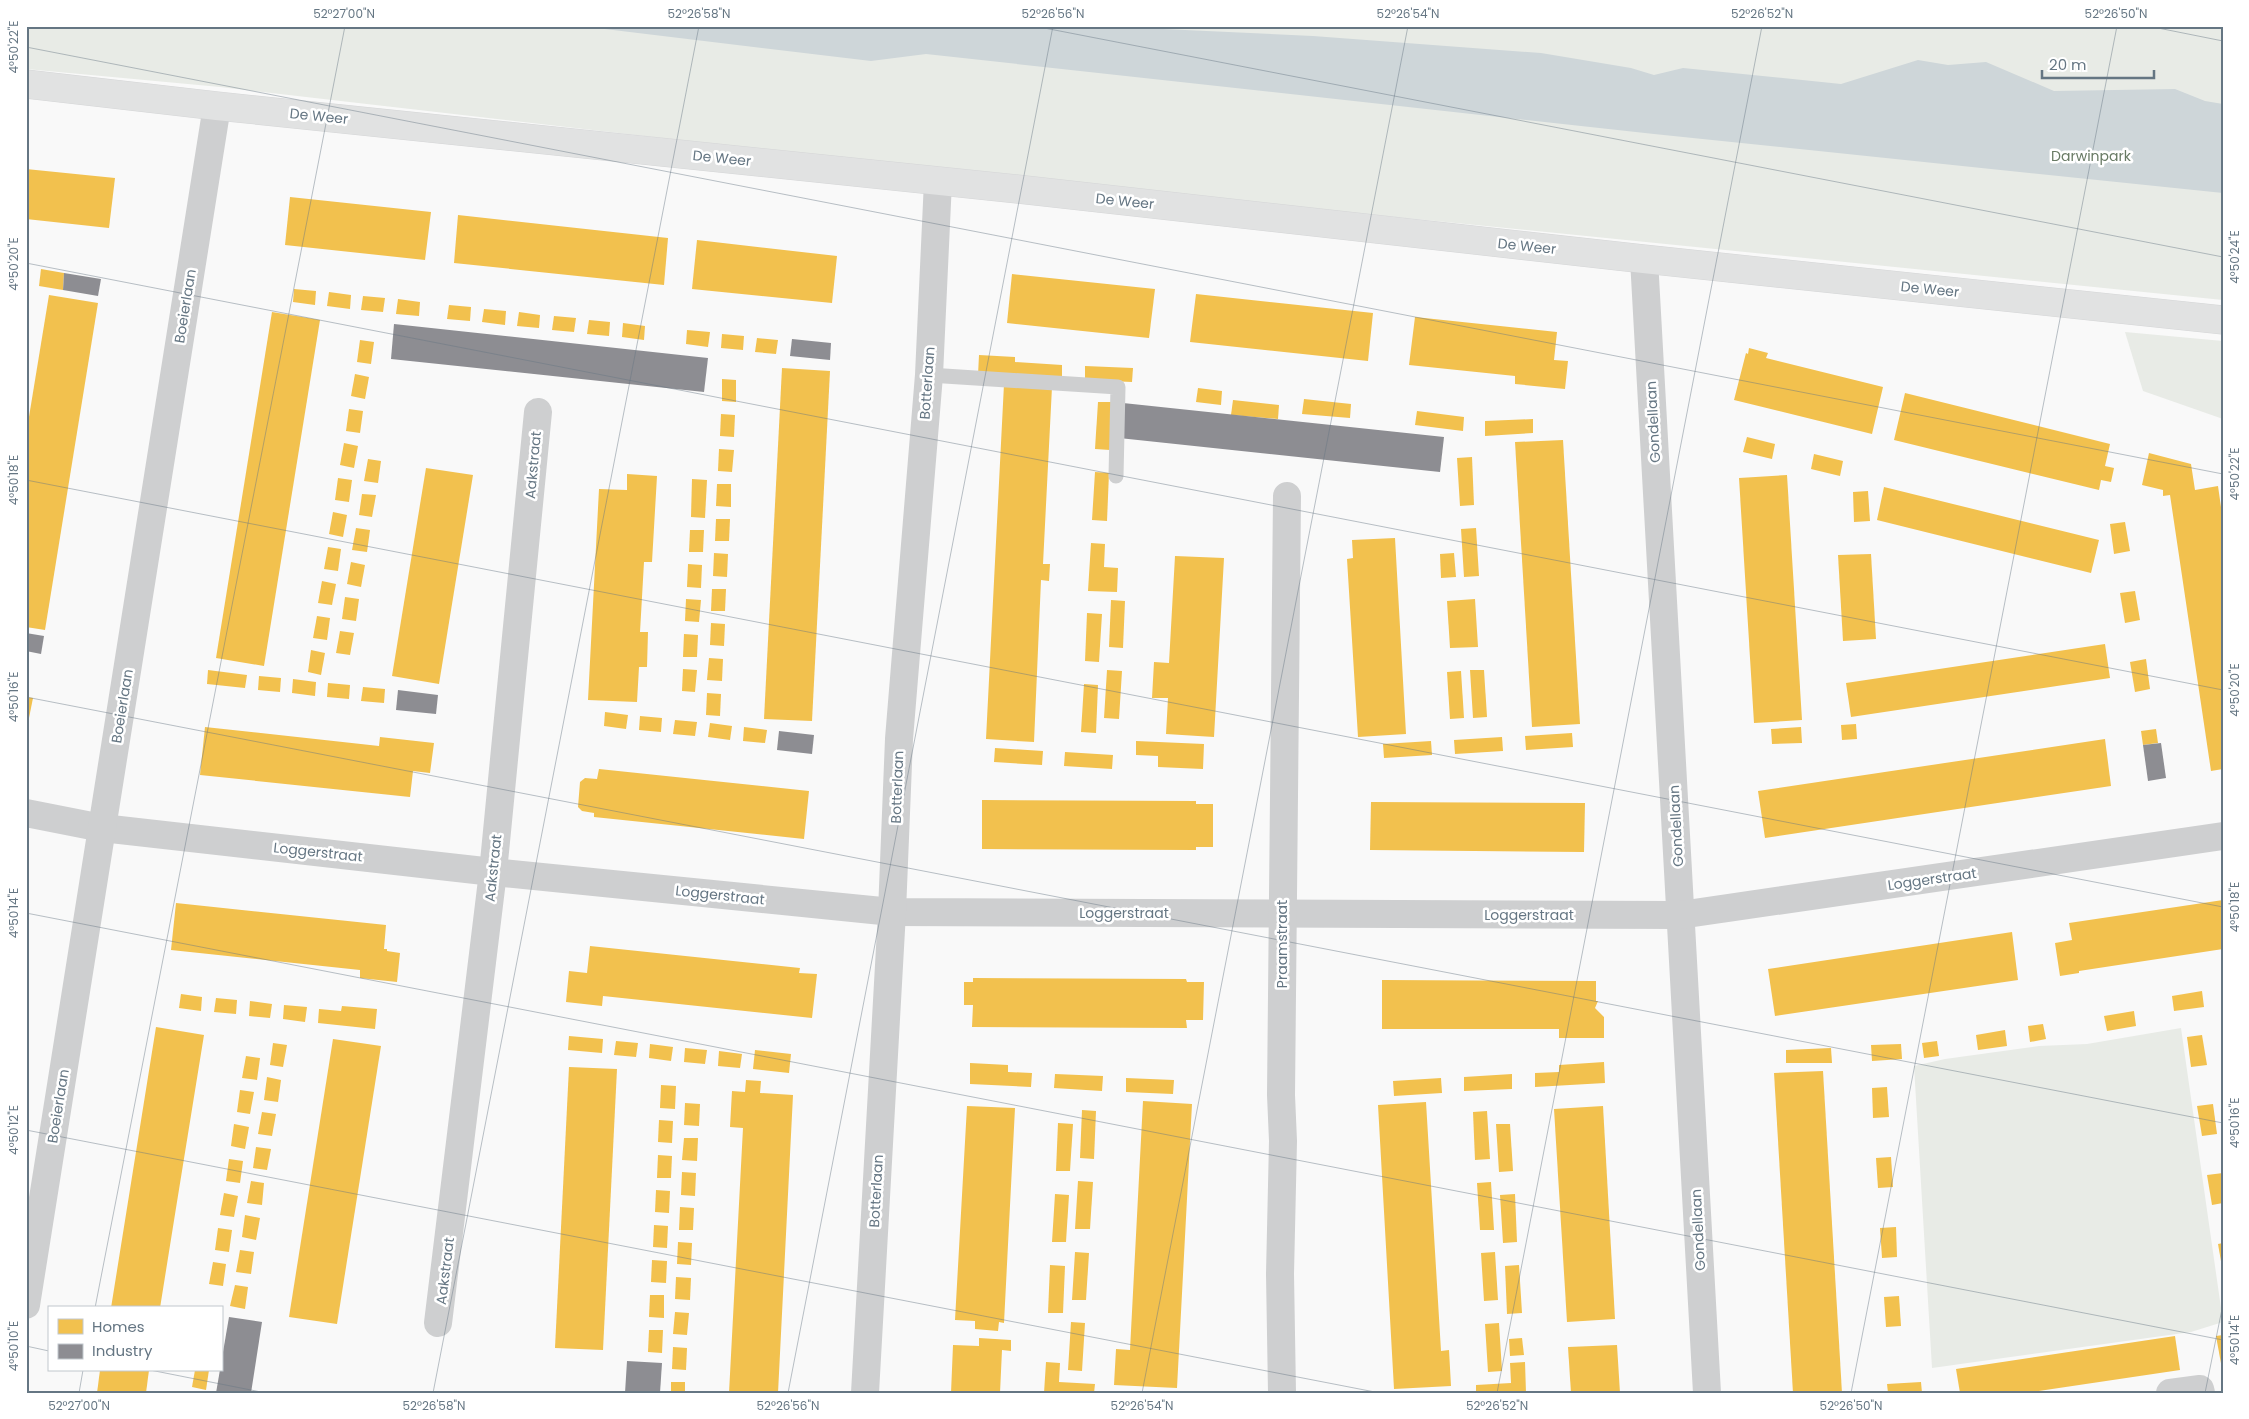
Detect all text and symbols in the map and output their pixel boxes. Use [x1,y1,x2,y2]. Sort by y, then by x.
text: 52°27'00"N [313,5,375,22]
text: 52°26'58"N [668,5,730,22]
text: 52°26'56"N [1022,5,1084,22]
text: 52°26'54"N [1377,5,1439,22]
text: 52°26'52"N [1731,5,1793,22]
text: 52°26'50"N [2085,5,2147,22]
text: 4°50'22"E [5,21,22,73]
scale bar [2042,48,2154,80]
text: 20 m [2049,54,2087,75]
street label: De Weer [289,103,349,129]
street label: De Weer [692,145,752,171]
park label: Darwinpark [2051,146,2132,166]
street label: De Weer [1095,188,1155,214]
text: 4°50'24"E [2226,230,2243,284]
street label: De Weer [1497,233,1557,259]
text: 4°50'20"E [5,237,22,291]
street label: Boeierlaan [169,267,201,345]
street label: De Weer [1900,276,1960,302]
street label: Botterlaan [914,346,940,420]
street label: Gondellaan [1641,381,1665,463]
street label: Aakstraat [520,430,546,500]
text: 4°50'22"E [2226,448,2243,500]
text: 4°50'18"E [5,455,22,505]
text: 4°50'20"E [2226,663,2243,717]
street label: Boeierlaan [106,667,138,745]
text: 4°50'16"E [5,672,22,722]
street label: Botterlaan [886,750,908,824]
street label: Gondellaan [1664,785,1688,867]
street label: Aakstraat [480,833,506,903]
street label: Loggerstraat [272,837,364,867]
street label: Loggerstraat [1886,863,1978,895]
street label: Loggerstraat [674,880,766,910]
text: 4°50'18"E [2226,882,2243,932]
text: 4°50'14"E [5,888,22,938]
street label: Praamstraat [1272,900,1292,988]
street label: Loggerstraat [1079,903,1169,923]
street label: Loggerstraat [1484,905,1574,925]
street label: Boeierlaan [42,1067,74,1145]
text: 4°50'16"E [2226,1098,2243,1148]
text: 4°50'12"E [5,1105,22,1155]
street label: Botterlaan [864,1154,888,1228]
street label: Gondellaan [1686,1189,1710,1271]
street label: Aakstraat [431,1236,459,1306]
legend [48,1306,222,1372]
text: 4°50'14"E [2226,1315,2243,1365]
text: Homes [92,1316,145,1337]
text: 4°50'10"E [5,1321,22,1371]
text: Industry [92,1340,153,1361]
text: 52°27'00"N [48,1397,110,1414]
text: 52°26'58"N [403,1397,465,1414]
text: 52°26'56"N [757,1397,819,1414]
text: 52°26'54"N [1111,1397,1173,1414]
text: 52°26'52"N [1466,1397,1528,1414]
text: 52°26'50"N [1820,1397,1882,1414]

